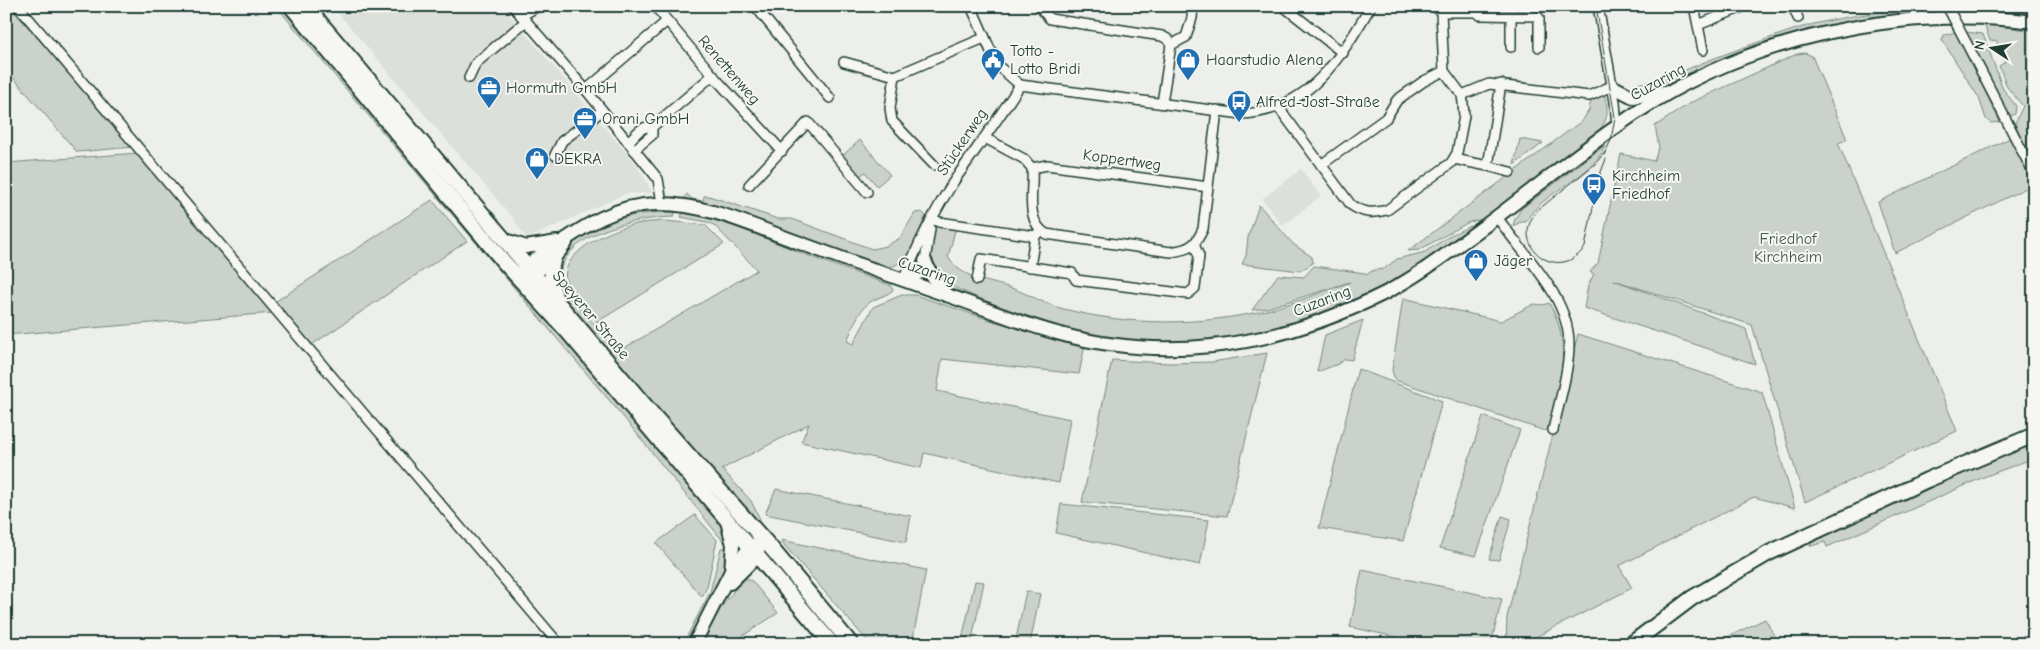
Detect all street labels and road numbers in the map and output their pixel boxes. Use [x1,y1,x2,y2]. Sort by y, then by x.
street label: Renettenweg [694,32,764,108]
street label: Cuzaring [1627,60,1689,104]
street label: Stückerweg [933,105,991,179]
street label: Koppertweg [1082,146,1162,174]
street label: Cuzaring [896,253,958,289]
street label: Speyerer Straße [549,267,633,363]
street label: Cuzaring [1291,282,1353,320]

